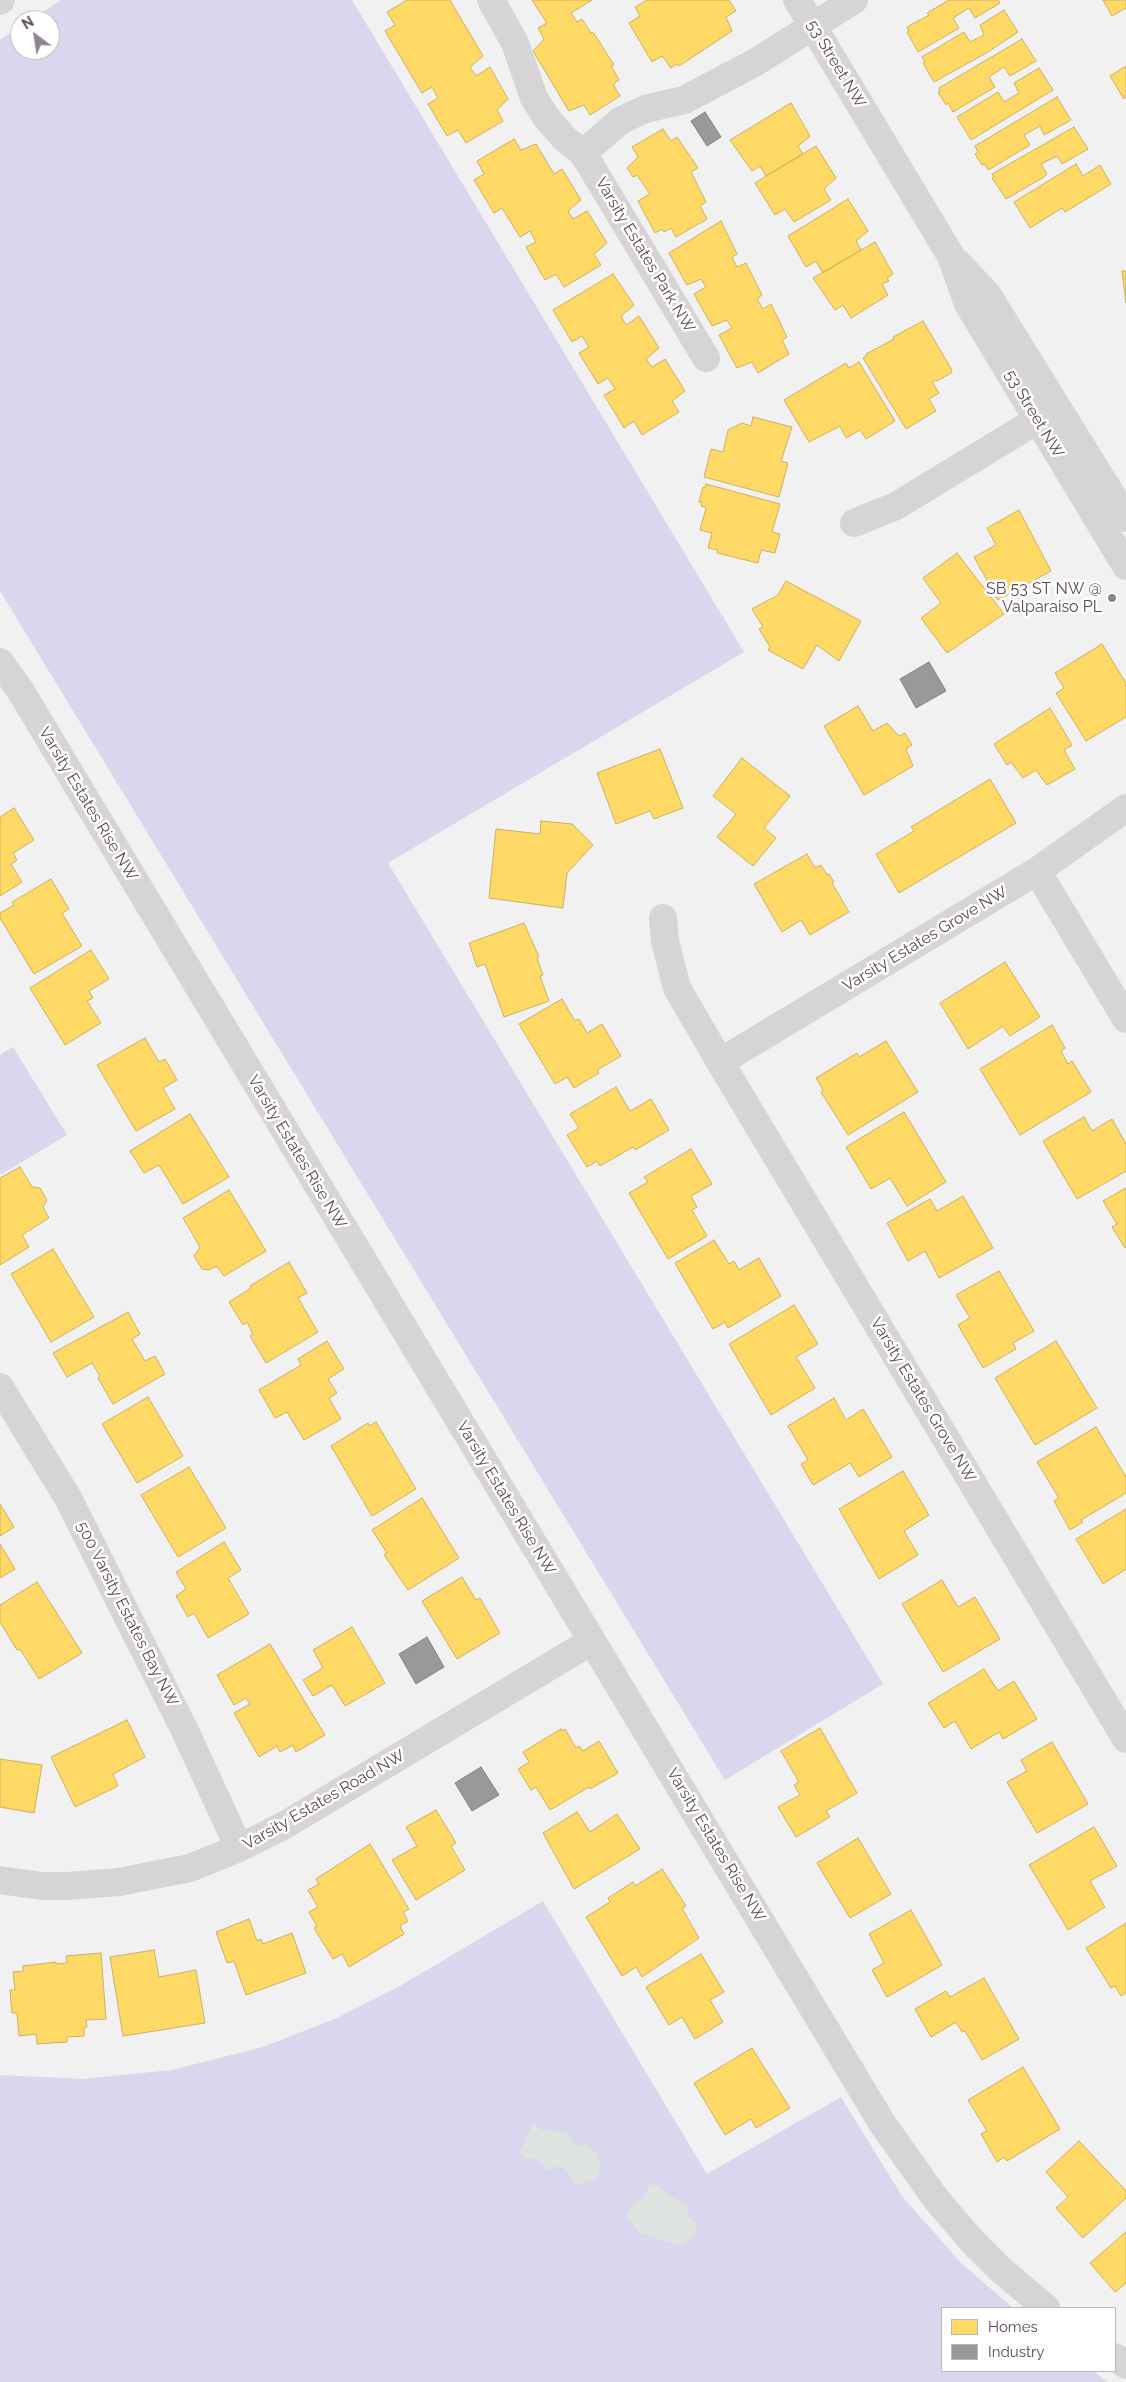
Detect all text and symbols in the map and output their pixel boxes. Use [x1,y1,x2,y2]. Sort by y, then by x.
north arrow [10,10,60,60]
text: N [19,13,36,33]
street label: 53 Street NW [802,17,870,111]
street label: Varsity Estates Park NW [591,174,699,336]
street label: 53 Street NW [1000,367,1068,461]
place label: SB 53 ST NW @ Valparaiso PL [986,579,1102,617]
marker: SB 53 ST NW @ Valparaiso PL [1106,592,1118,604]
street label: Varsity Estates Rise NW [35,724,141,884]
street label: Varsity Estates Grove NW [839,882,1011,996]
street label: Varsity Estates Rise NW [244,1072,350,1232]
street label: Varsity Estates Grove NW [866,1314,980,1486]
street label: Varsity Estates Rise NW [453,1418,559,1578]
street label: 500 Varsity Estates Bay NW [72,1518,182,1710]
street label: Varsity Estates Road NW [240,1746,408,1854]
street label: Varsity Estates Rise NW [663,1765,769,1925]
legend [941,2307,1116,2372]
text: Homes [988,2318,1038,2336]
text: Industry [988,2343,1044,2361]

